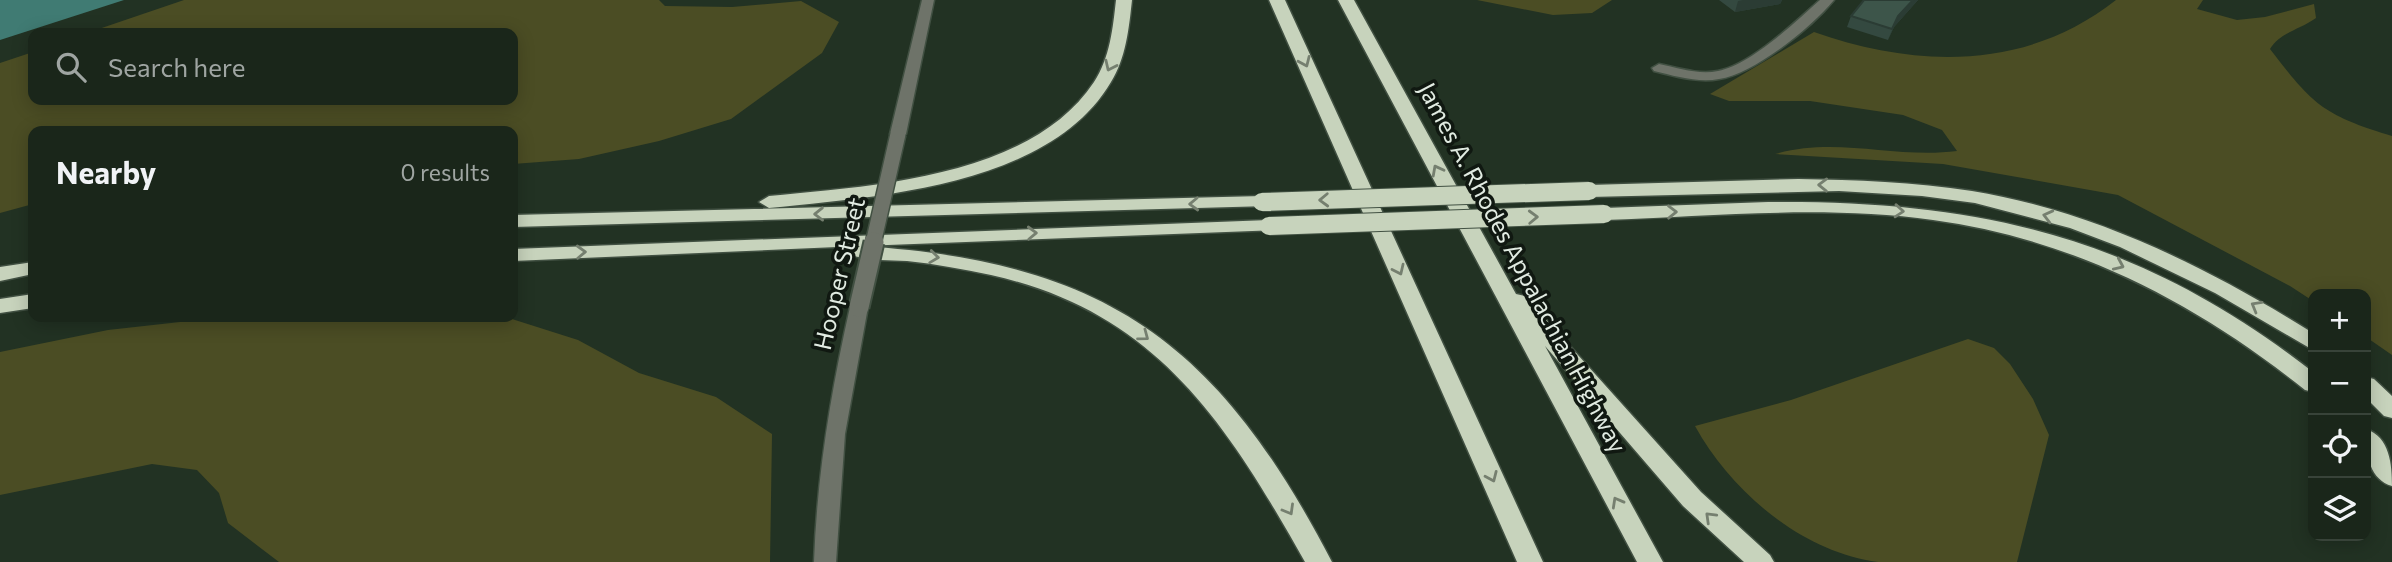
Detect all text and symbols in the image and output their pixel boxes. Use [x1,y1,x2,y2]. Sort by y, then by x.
search box [28,28,518,105]
icon: search [52,48,90,86]
text: Search here [108,51,246,82]
one-way arrow [1297,55,1311,68]
one-way arrow [1104,59,1118,72]
street label: James A. Rhodes Appalachian Highway [1413,77,1634,457]
text: Nearby [56,153,156,190]
text: 0 results [401,158,490,186]
one-way arrow [1432,165,1445,177]
one-way arrow [1818,177,1828,193]
one-way arrow [1319,192,1330,207]
street label: Hooper Street [807,194,870,353]
one-way arrow [1188,196,1199,211]
one-way arrow [1894,204,1905,219]
one-way arrow [1667,205,1678,220]
one-way arrow [814,206,824,222]
one-way arrow [1527,209,1538,224]
one-way arrow [2042,210,2054,224]
one-way arrow [1027,226,1038,241]
one-way arrow [576,245,587,260]
one-way arrow [928,249,940,264]
one-way arrow [2112,257,2124,271]
one-way arrow [1391,262,1405,275]
map controls [2308,289,2371,541]
button: + [2308,289,2371,352]
one-way arrow [2251,301,2264,314]
one-way arrow [1137,328,1149,341]
button: − [2308,352,2371,415]
button: locate [2308,415,2371,478]
one-way arrow [1484,470,1498,482]
button: layers [2308,478,2371,541]
one-way arrow [1612,497,1626,509]
one-way arrow [1280,502,1293,515]
one-way arrow [1706,512,1719,525]

